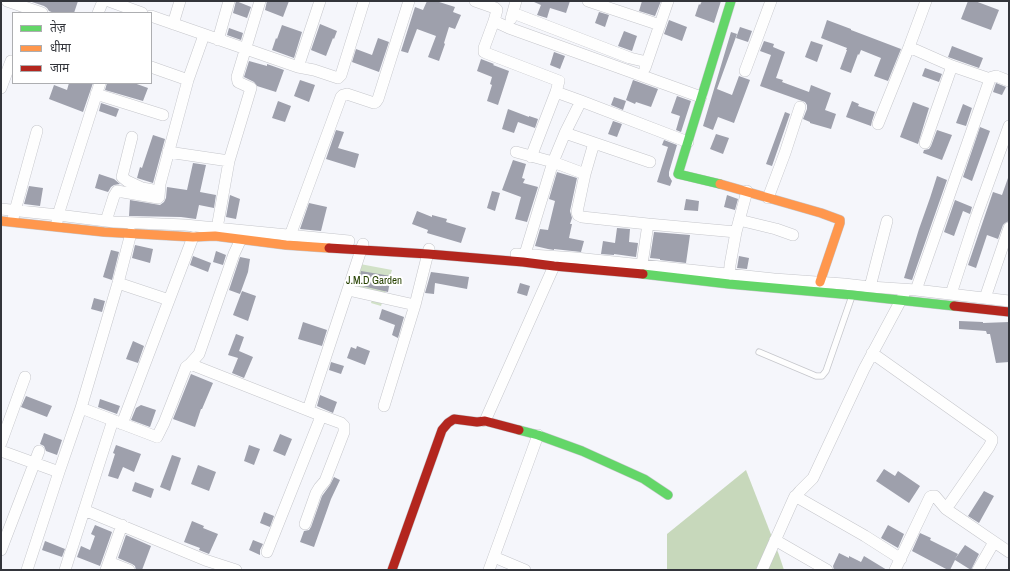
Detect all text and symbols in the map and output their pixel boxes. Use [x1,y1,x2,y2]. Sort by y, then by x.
legend [12,12,152,84]
text: तेज़ [50,20,66,36]
text: धीमा [50,40,71,56]
text: जाम [50,60,69,76]
park label: J.M.D Garden [346,274,402,288]

